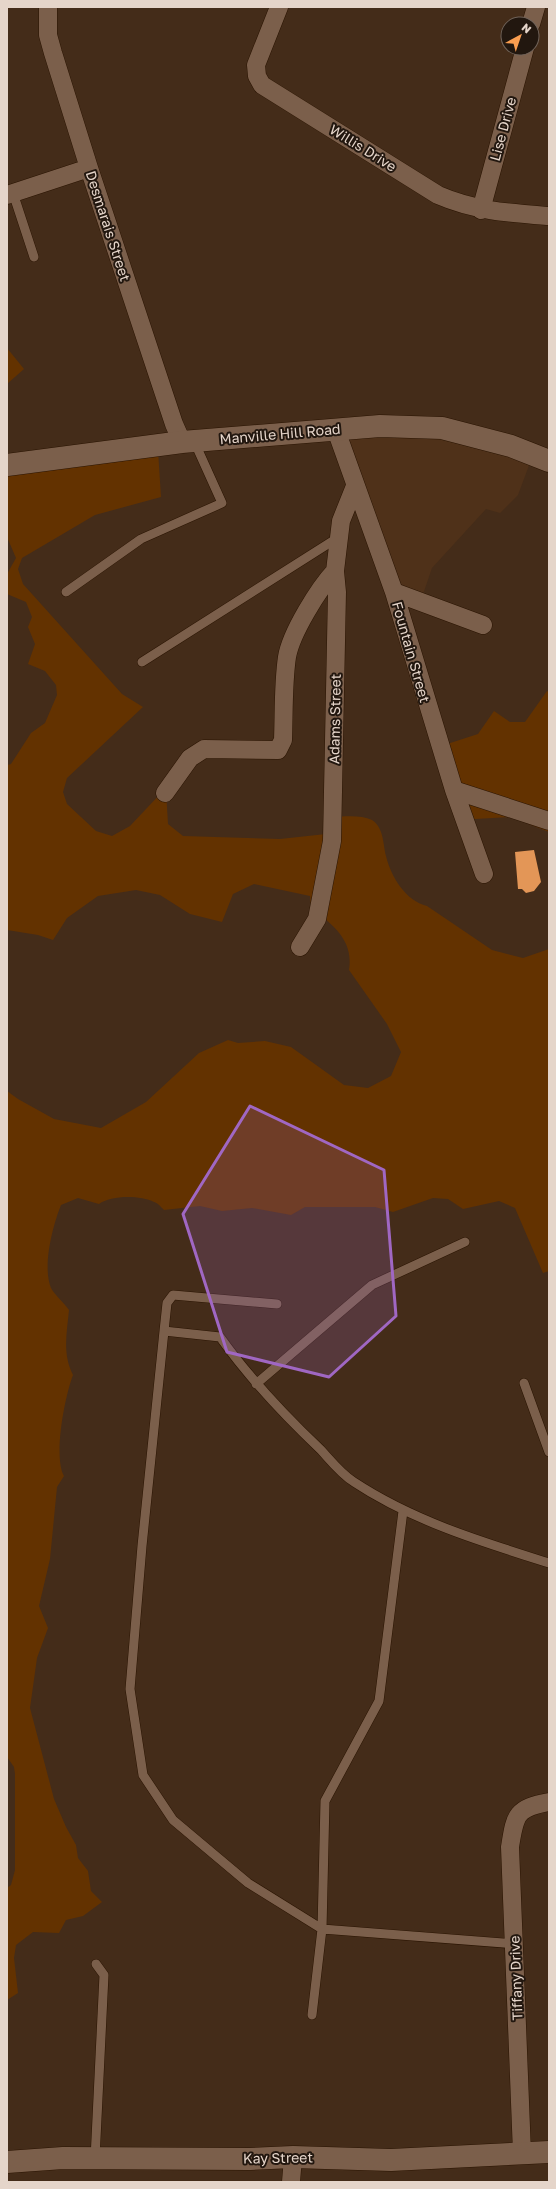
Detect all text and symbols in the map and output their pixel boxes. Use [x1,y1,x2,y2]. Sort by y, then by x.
north arrow [500,16,540,56]
text: N [519,20,534,36]
street label: Lise Drive [486,95,519,163]
street label: Willis Drive [327,120,400,175]
street label: Desmarais Street [83,169,134,283]
street label: Manville Hill Road [219,420,341,447]
street label: Fountain Street [389,599,434,704]
street label: Adams Street [325,674,344,764]
street label: Tiffany Drive [506,1935,525,2021]
street label: Kay Street [243,2148,313,2167]

